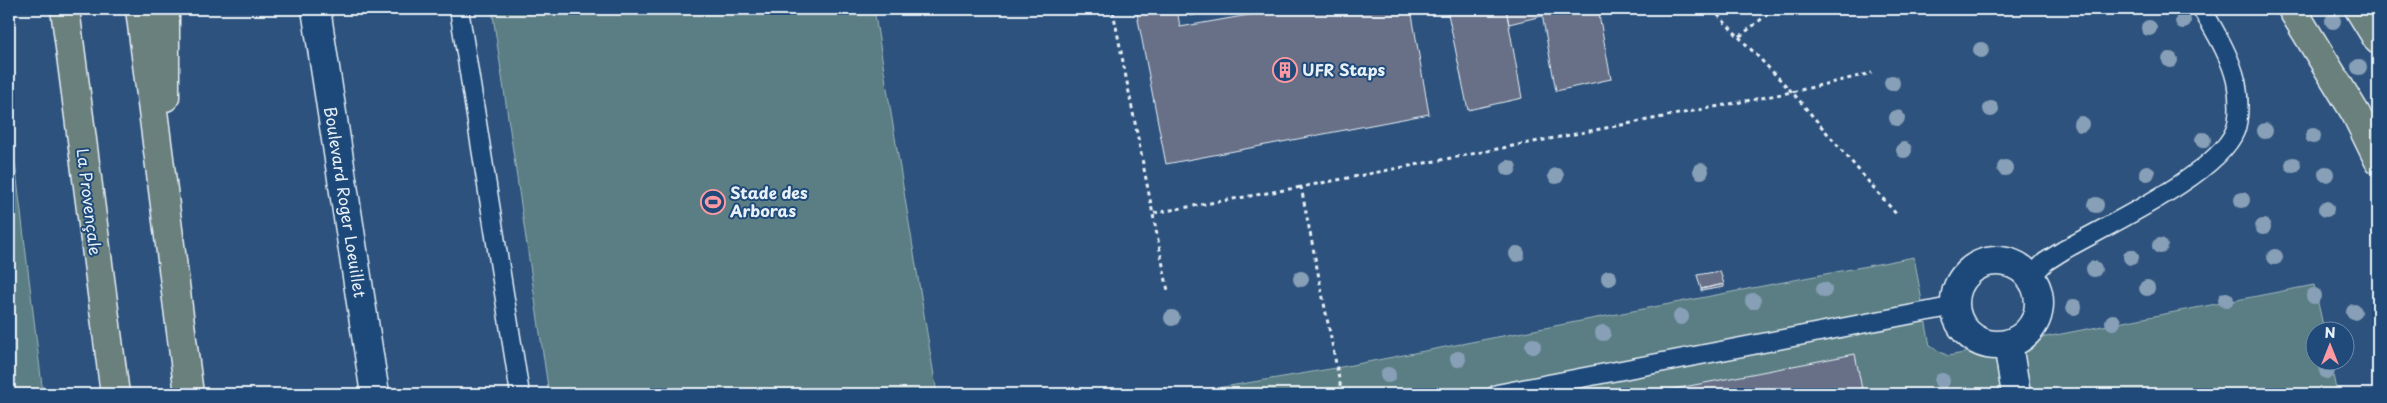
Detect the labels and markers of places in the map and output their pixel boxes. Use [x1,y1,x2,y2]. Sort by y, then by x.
building icon: UFR Staps [1272,57,1298,83]
place label: UFR Staps [1302,57,1386,81]
place label: Stade des Arboras [729,180,808,222]
sports icon: Stade des Arboras [700,189,726,215]

